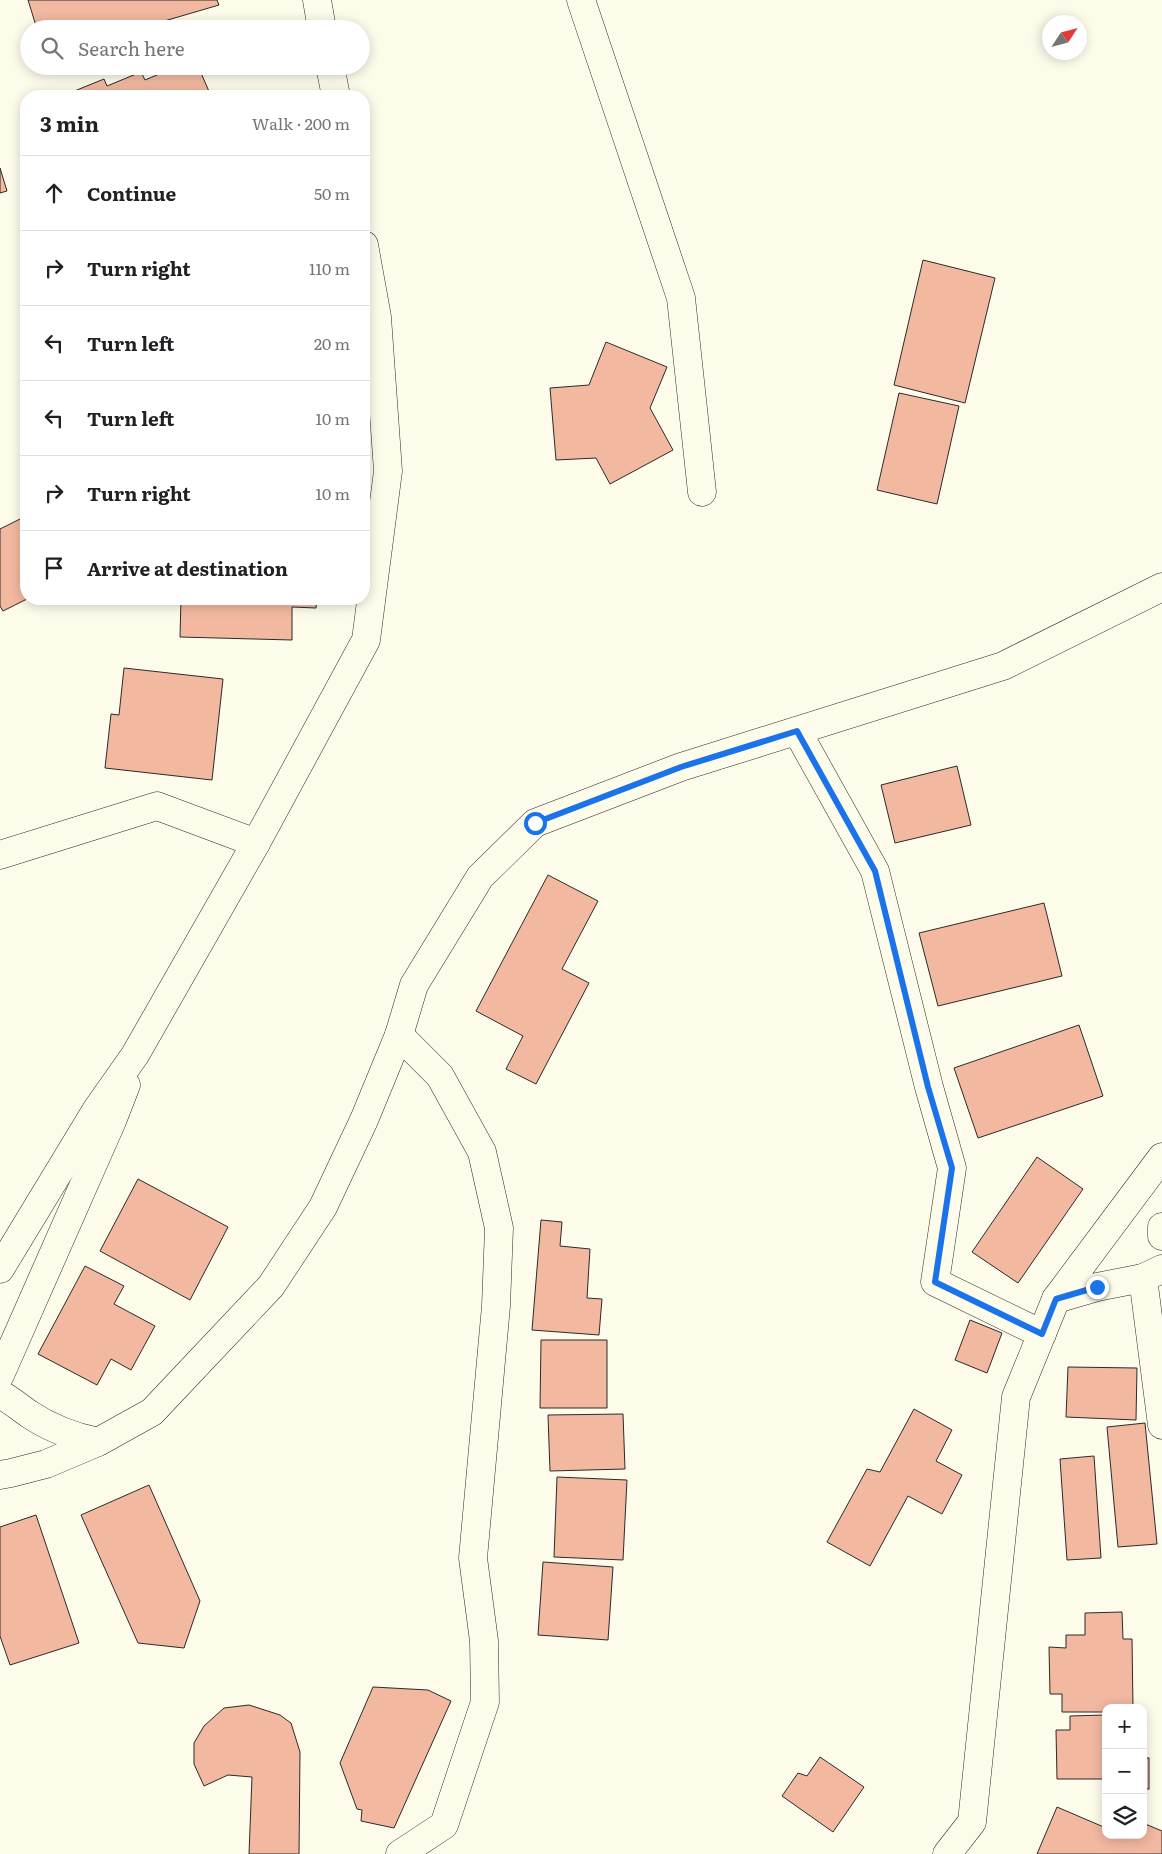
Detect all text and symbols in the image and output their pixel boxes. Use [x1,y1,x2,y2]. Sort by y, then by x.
north arrow [1042,15,1087,60]
search box [20,20,370,75]
icon: search [38,34,66,62]
text: Search here [78,34,185,62]
text: 3 min [40,107,99,138]
text: Walk · 200 m [252,111,350,135]
icon: ahead [40,179,68,207]
text: Continue [87,179,176,207]
text: 50 m [314,181,350,205]
icon: right [40,254,68,282]
text: Turn right [87,254,191,282]
text: 110 m [309,256,350,280]
icon: left [40,329,68,357]
text: Turn left [87,329,174,357]
text: 20 m [314,331,350,355]
icon: left [40,404,68,432]
text: Turn left [87,404,174,432]
text: 10 m [316,406,350,430]
icon: right [40,479,68,507]
text: Turn right [87,479,191,507]
text: 10 m [316,481,350,505]
icon: arrive [40,554,68,582]
text: Arrive at destination [87,554,288,582]
route start [524,812,547,835]
route end [1086,1276,1109,1299]
map controls [1102,1704,1147,1839]
button: + [1102,1704,1147,1749]
button: − [1102,1749,1147,1794]
button: layers [1102,1794,1147,1839]

